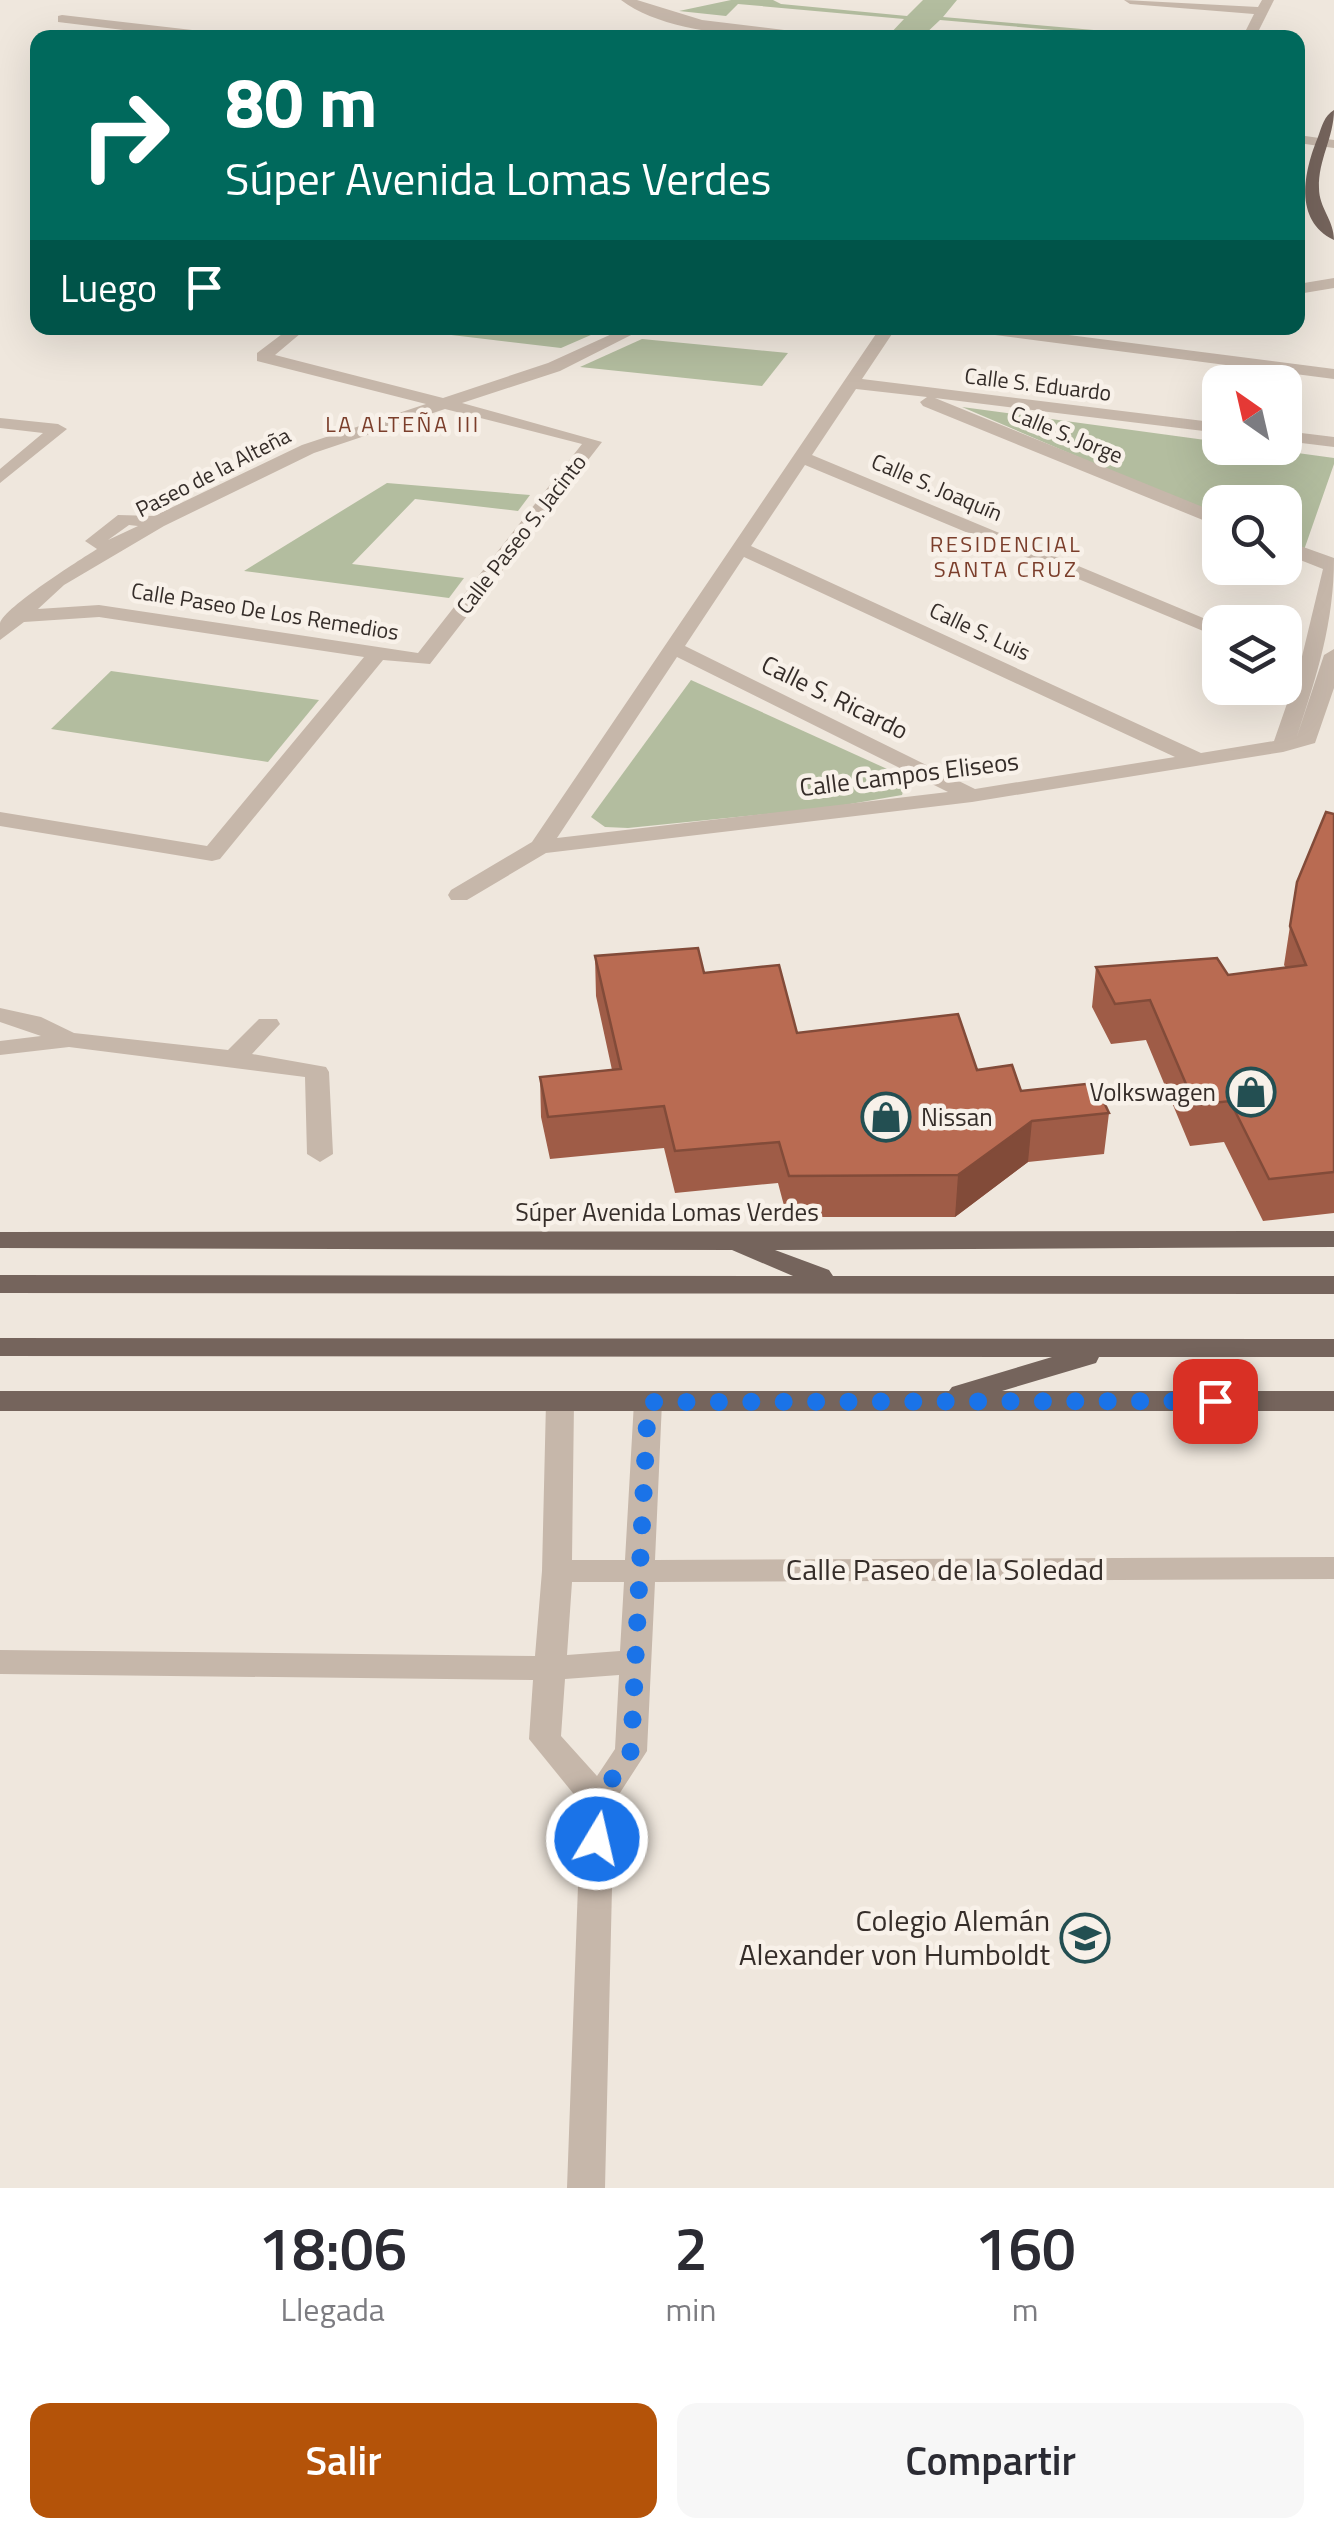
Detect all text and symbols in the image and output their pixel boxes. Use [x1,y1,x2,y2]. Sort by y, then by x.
text: 80 m [225,48,378,154]
icon: right [60,70,190,200]
text: Súper Avenida Lomas Verdes [225,144,771,212]
text: Luego [60,259,157,317]
icon: arrive [177,260,232,315]
street label: Calle S. Eduardo [963,358,1113,410]
north arrow [1202,365,1302,465]
map controls [1202,365,1302,705]
street label: Calle S. Jorge [1006,396,1128,472]
district label: LA ALTEÑA III [325,407,481,441]
street label: Paseo de la Alteña [129,418,297,526]
street label: Calle S. Joaquín [866,444,1008,530]
street label: Calle Paseo S. Jacinto [447,447,595,621]
button: search [1202,485,1302,585]
district label: RESIDENCIAL SANTA CRUZ [930,527,1082,586]
street label: Calle Paseo De Los Remedios [129,573,401,649]
street label: Calle S. Luis [924,593,1036,669]
button: layers [1202,605,1302,705]
street label: Calle S. Ricardo [755,645,915,749]
street label: Calle Campos Eliseos [797,742,1021,806]
shop icon: Volkswagen [1225,1066,1277,1118]
place label: Volkswagen [1089,1073,1216,1111]
shop icon: Nissan [860,1091,912,1143]
place label: Nissan [921,1098,993,1136]
street label: Súper Avenida Lomas Verdes [515,1193,819,1231]
pin [1173,1359,1258,1444]
icon: arrive [1188,1374,1243,1429]
street label: Calle Paseo de la Soledad [786,1546,1104,1592]
position arrow [545,1787,649,1891]
place label: Colegio Alemán Alexander von Humboldt [739,1897,1050,1977]
school or university icon: Colegio Alemán Alexander von Humboldt [1059,1912,1111,1964]
text: 18:06 [258,2202,407,2293]
text: 2 [674,2202,708,2293]
text: 160 [975,2202,1076,2293]
text: Llegada [281,2285,385,2333]
text: min [665,2285,716,2333]
text: m [1012,2285,1039,2333]
button: Salir [30,2403,657,2518]
button: Compartir [677,2403,1304,2518]

